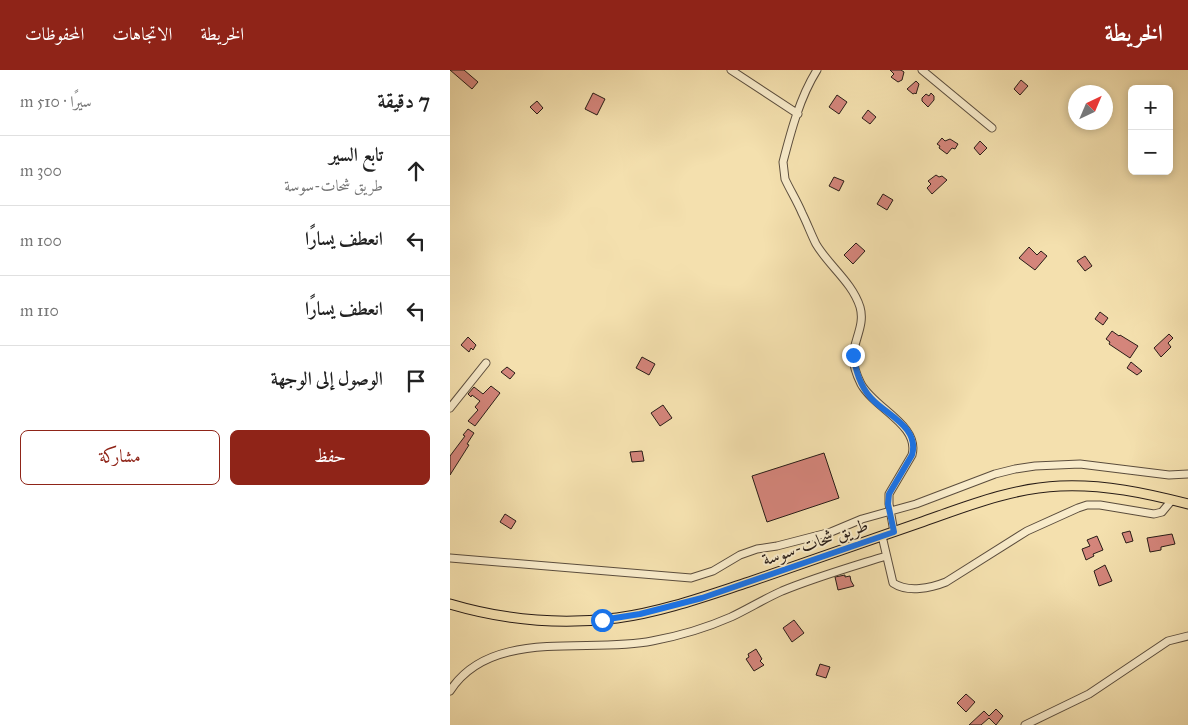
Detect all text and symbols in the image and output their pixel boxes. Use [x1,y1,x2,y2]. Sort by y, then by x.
text: الخريطة [1105,18,1163,48]
text: المحفوظات [25,23,84,45]
text: الاتجاهات [112,23,172,45]
text: الخريطة [200,23,244,45]
north arrow [1068,85,1113,130]
map controls [1128,85,1173,175]
button: + [1128,85,1173,130]
text: 7 دقيقة [378,88,430,114]
text: سيرًا · 510 m [20,92,92,111]
button: − [1128,130,1173,175]
text: تابع السير [329,143,383,166]
icon: ahead [402,157,430,185]
text: 300 m [20,161,62,180]
text: طريق شحات-سوسة [284,176,383,195]
text: انعطف يسارًا [305,227,383,250]
icon: left [402,227,430,255]
text: 100 m [20,231,62,250]
text: انعطف يسارًا [305,297,383,320]
icon: left [402,297,430,325]
text: 110 m [20,301,59,320]
route end [842,344,865,367]
text: الوصول إلى الوجهة [271,367,383,390]
icon: arrive [402,367,430,395]
button: مشاركة [20,430,220,485]
button: حفظ [230,430,430,485]
street label: طريق شحات-سوسة [759,514,871,571]
route start [591,609,614,632]

